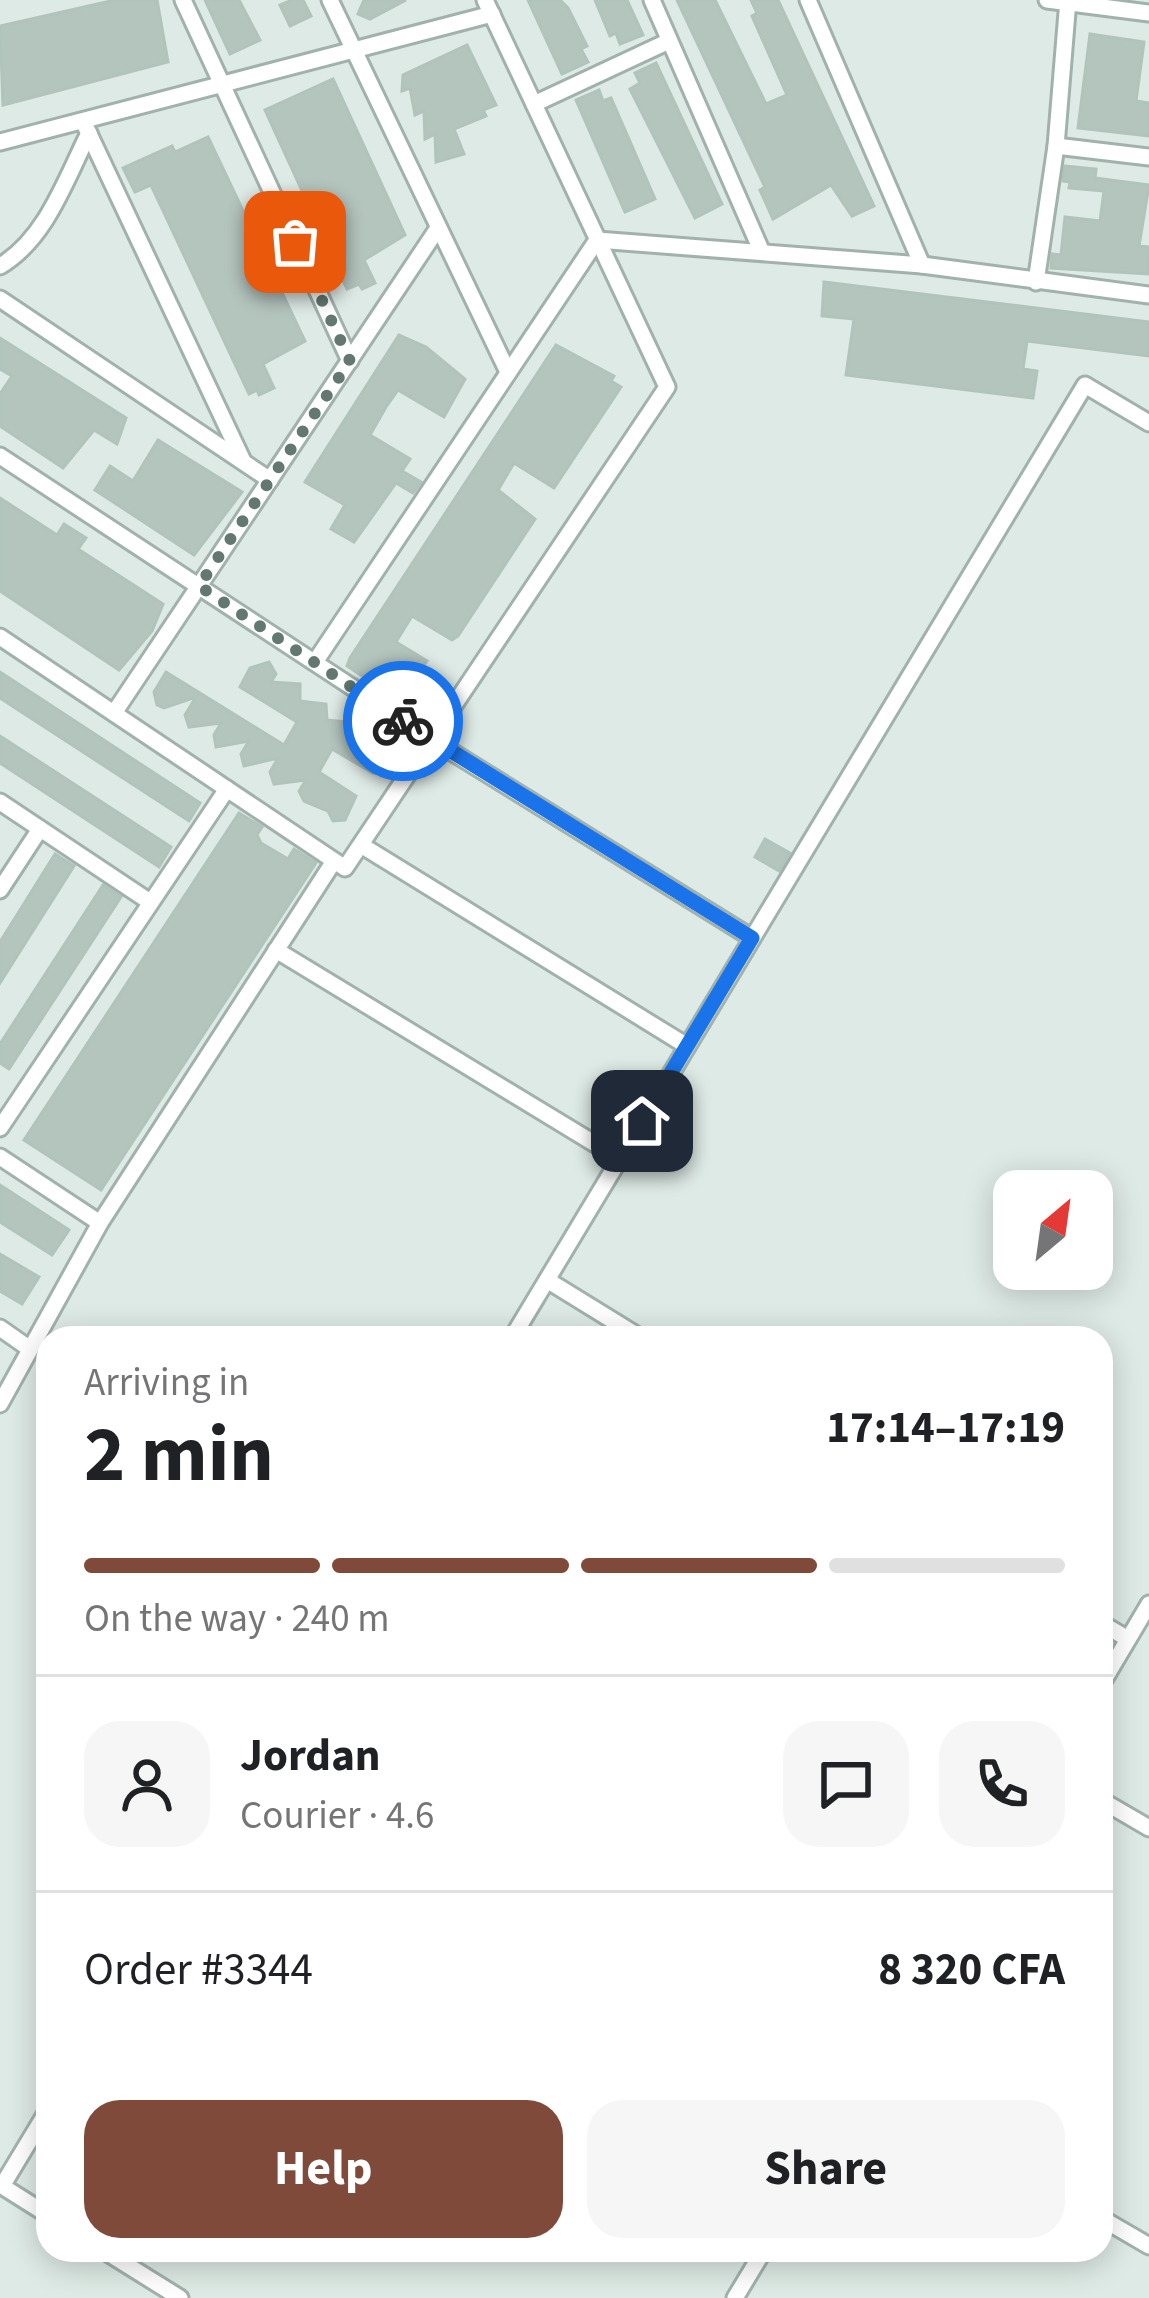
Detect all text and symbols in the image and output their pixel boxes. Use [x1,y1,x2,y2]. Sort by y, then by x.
pin [244,191,346,293]
icon: bag [262,209,328,275]
courier [343,661,463,781]
icon: bike [370,688,436,754]
pin [591,1070,693,1172]
icon: home [609,1088,675,1154]
north arrow [993,1170,1113,1290]
map controls [993,1170,1113,1290]
text: Arriving in [84,1355,249,1411]
text: 17:14–17:19 [826,1396,1065,1460]
text: 2 min [84,1400,274,1511]
text: On the way · 240 m [84,1591,390,1647]
button: person [84,1721,210,1847]
button: chat [783,1721,909,1847]
button: phone [939,1721,1065,1847]
text: Jordan [240,1724,381,1788]
text: Courier · 4.6 [240,1788,434,1844]
text: Order #3344 [84,1938,313,2002]
text: 8 320 CFA [878,1938,1065,2002]
button: Help [84,2100,563,2238]
button: Share [587,2100,1065,2238]

